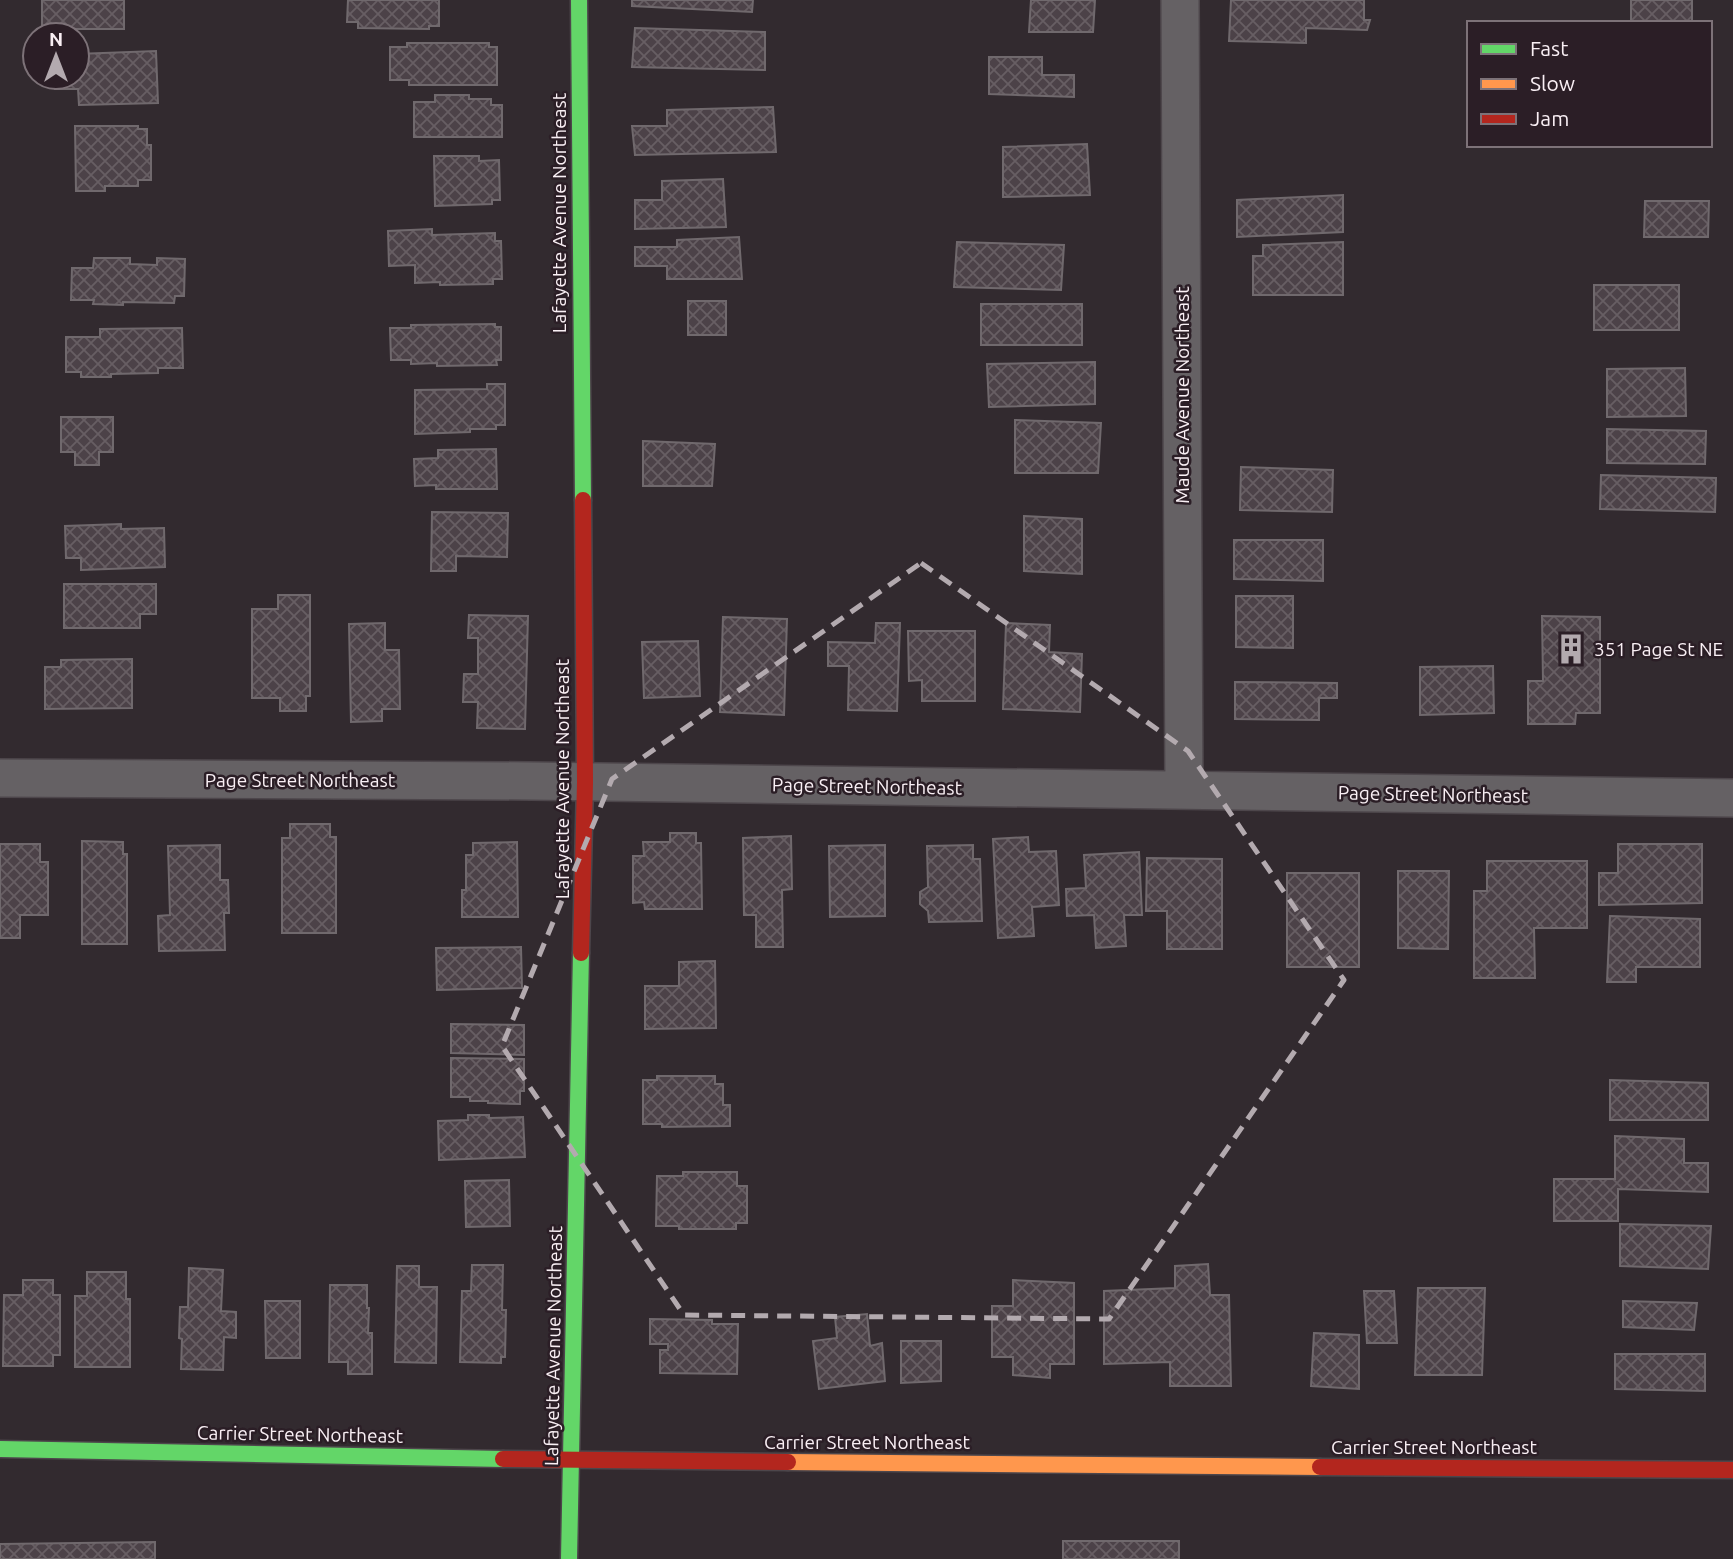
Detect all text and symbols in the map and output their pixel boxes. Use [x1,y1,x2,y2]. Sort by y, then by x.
north arrow [21,21,91,91]
legend [1467,21,1712,147]
text: N [49,28,63,50]
text: Fast [1530,36,1568,60]
text: Slow [1530,71,1575,95]
street label: Lafayette Avenue Northeast [548,92,570,333]
text: Jam [1530,106,1569,130]
street label: Maude Avenue Northeast [1171,286,1193,504]
building icon: 351 Page St NE [1554,632,1588,666]
place label: 351 Page St NE [1594,638,1723,660]
street label: Lafayette Avenue Northeast [551,658,573,899]
street label: Page Street Northeast [205,769,396,791]
street label: Page Street Northeast [772,773,963,799]
street label: Page Street Northeast [1338,781,1529,807]
street label: Lafayette Avenue Northeast [540,1225,566,1466]
street label: Carrier Street Northeast [197,1421,404,1447]
street label: Carrier Street Northeast [764,1431,971,1453]
street label: Carrier Street Northeast [1331,1436,1538,1458]

